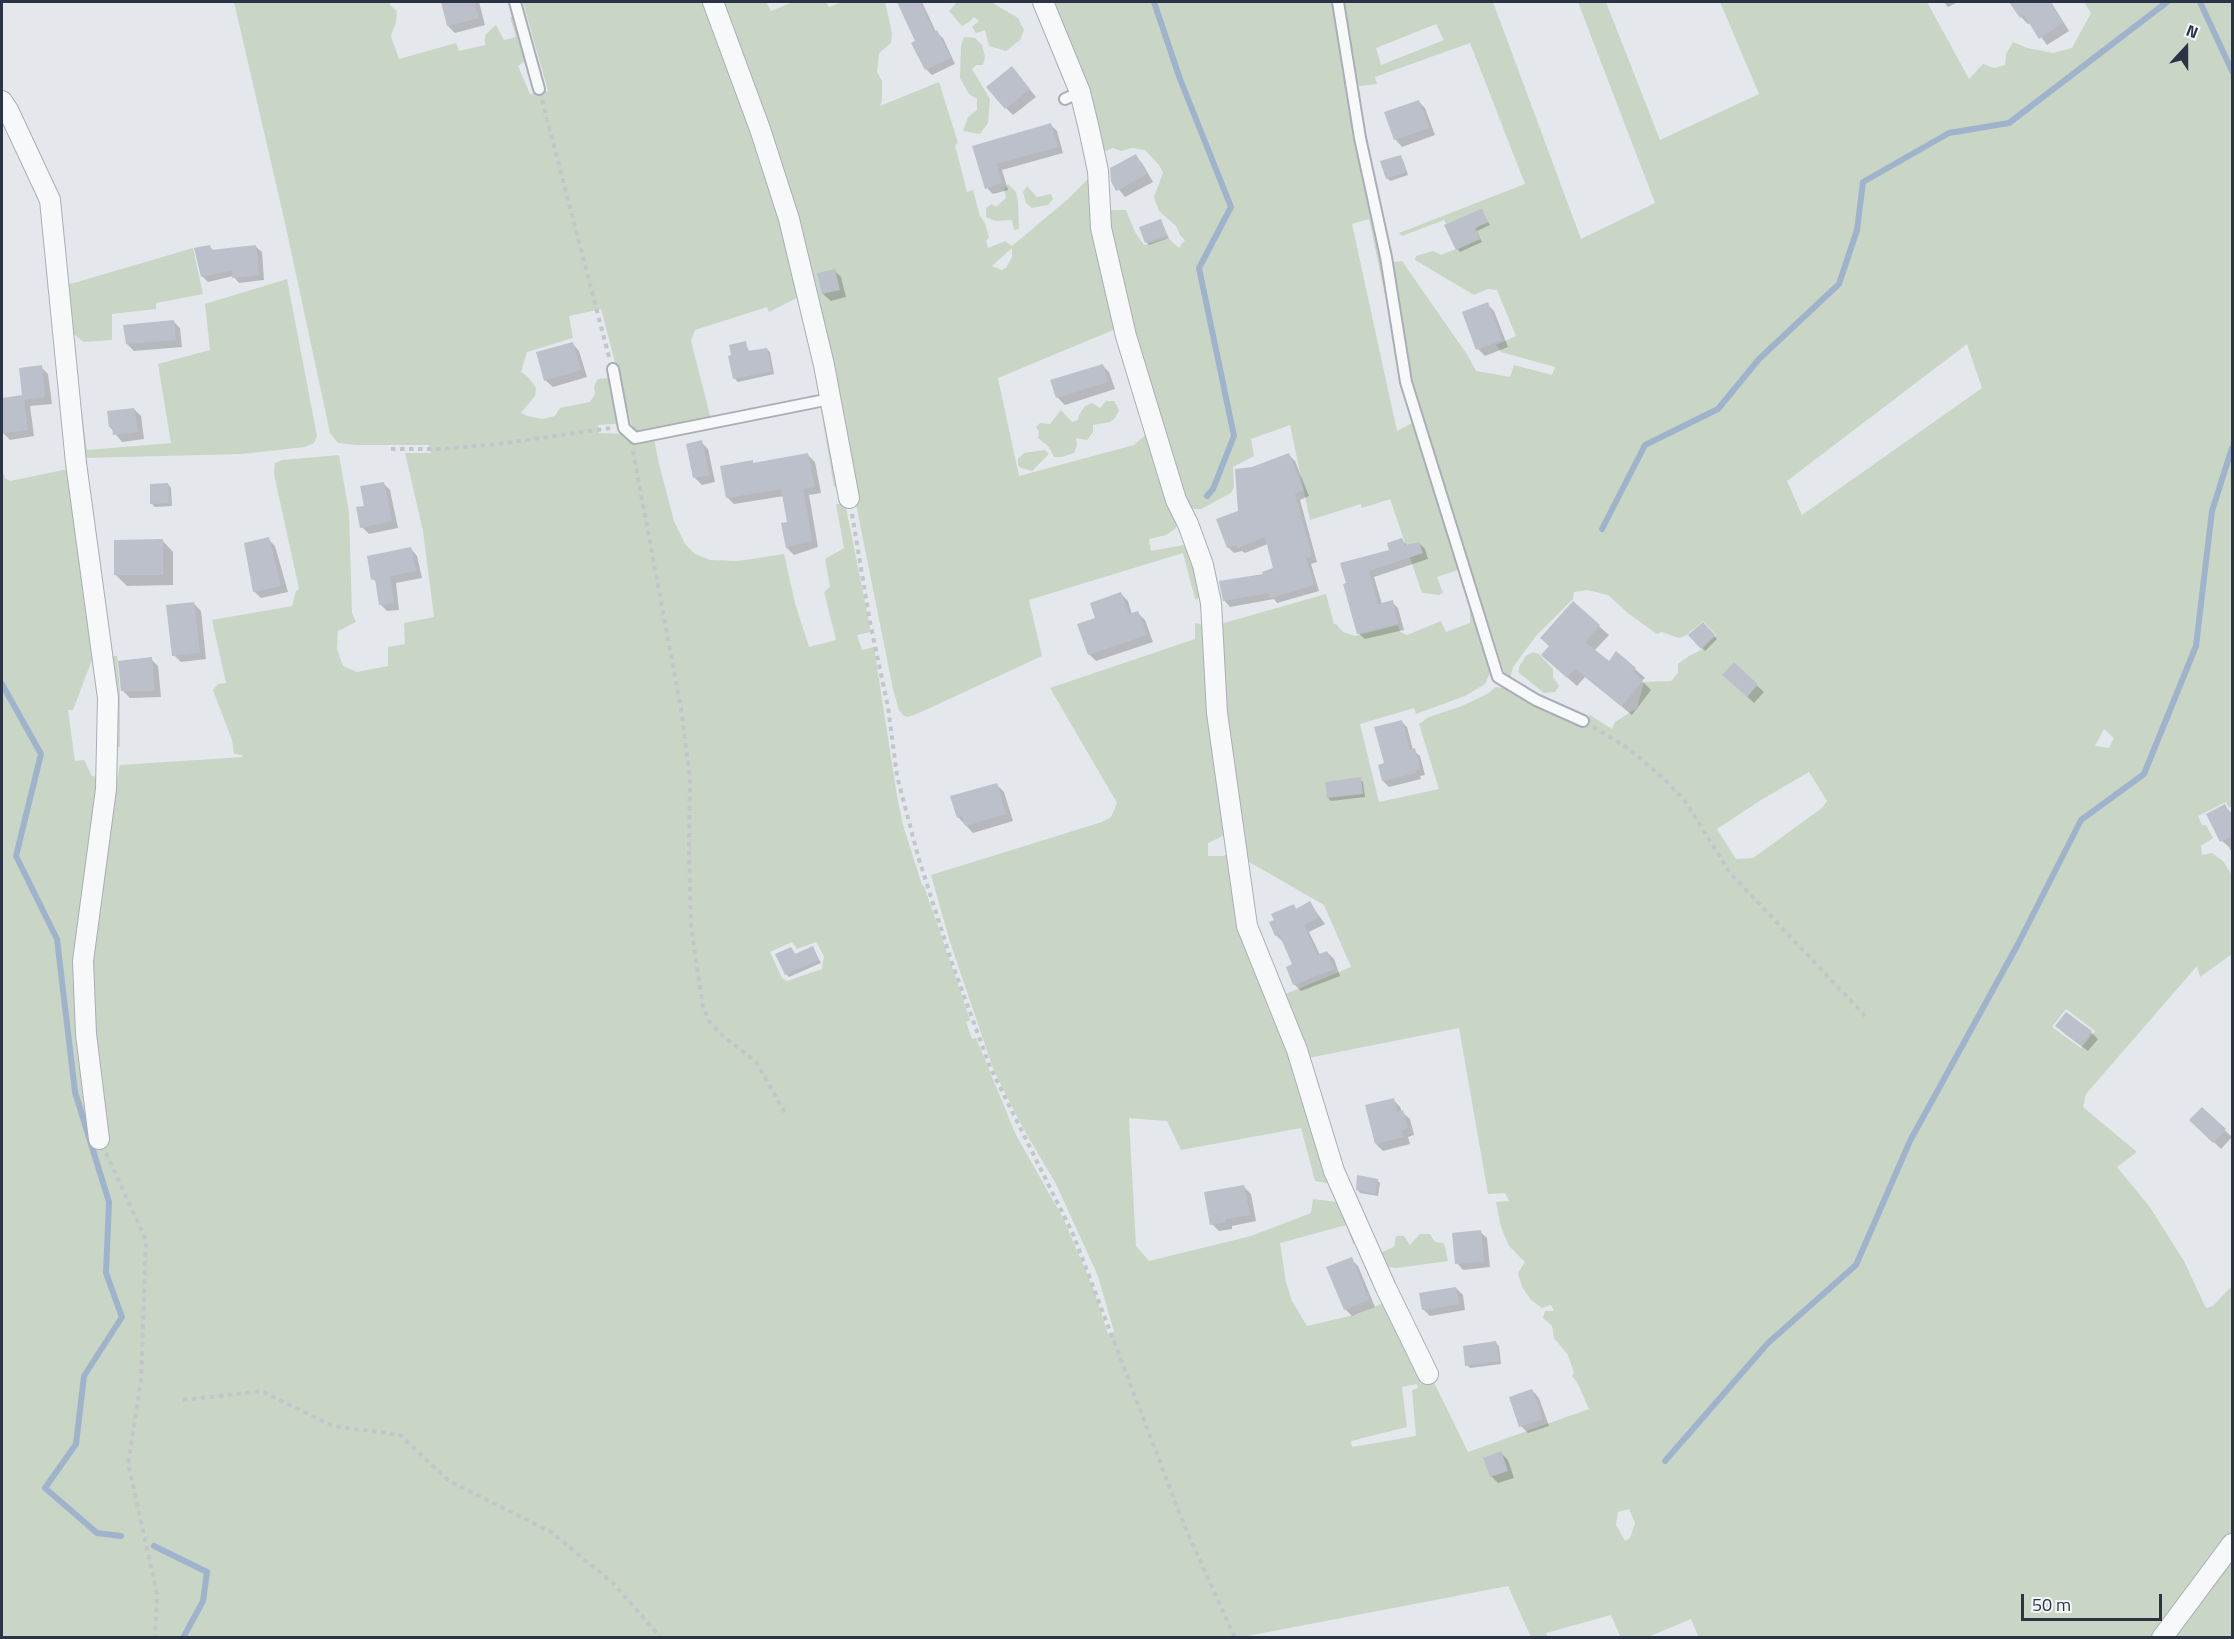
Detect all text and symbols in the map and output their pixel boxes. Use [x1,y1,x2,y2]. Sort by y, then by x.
north arrow [2156,18,2216,78]
text: N [2183,18,2202,44]
scale bar [2024,1582,2165,1620]
text: 50 m [2032,1591,2071,1618]

